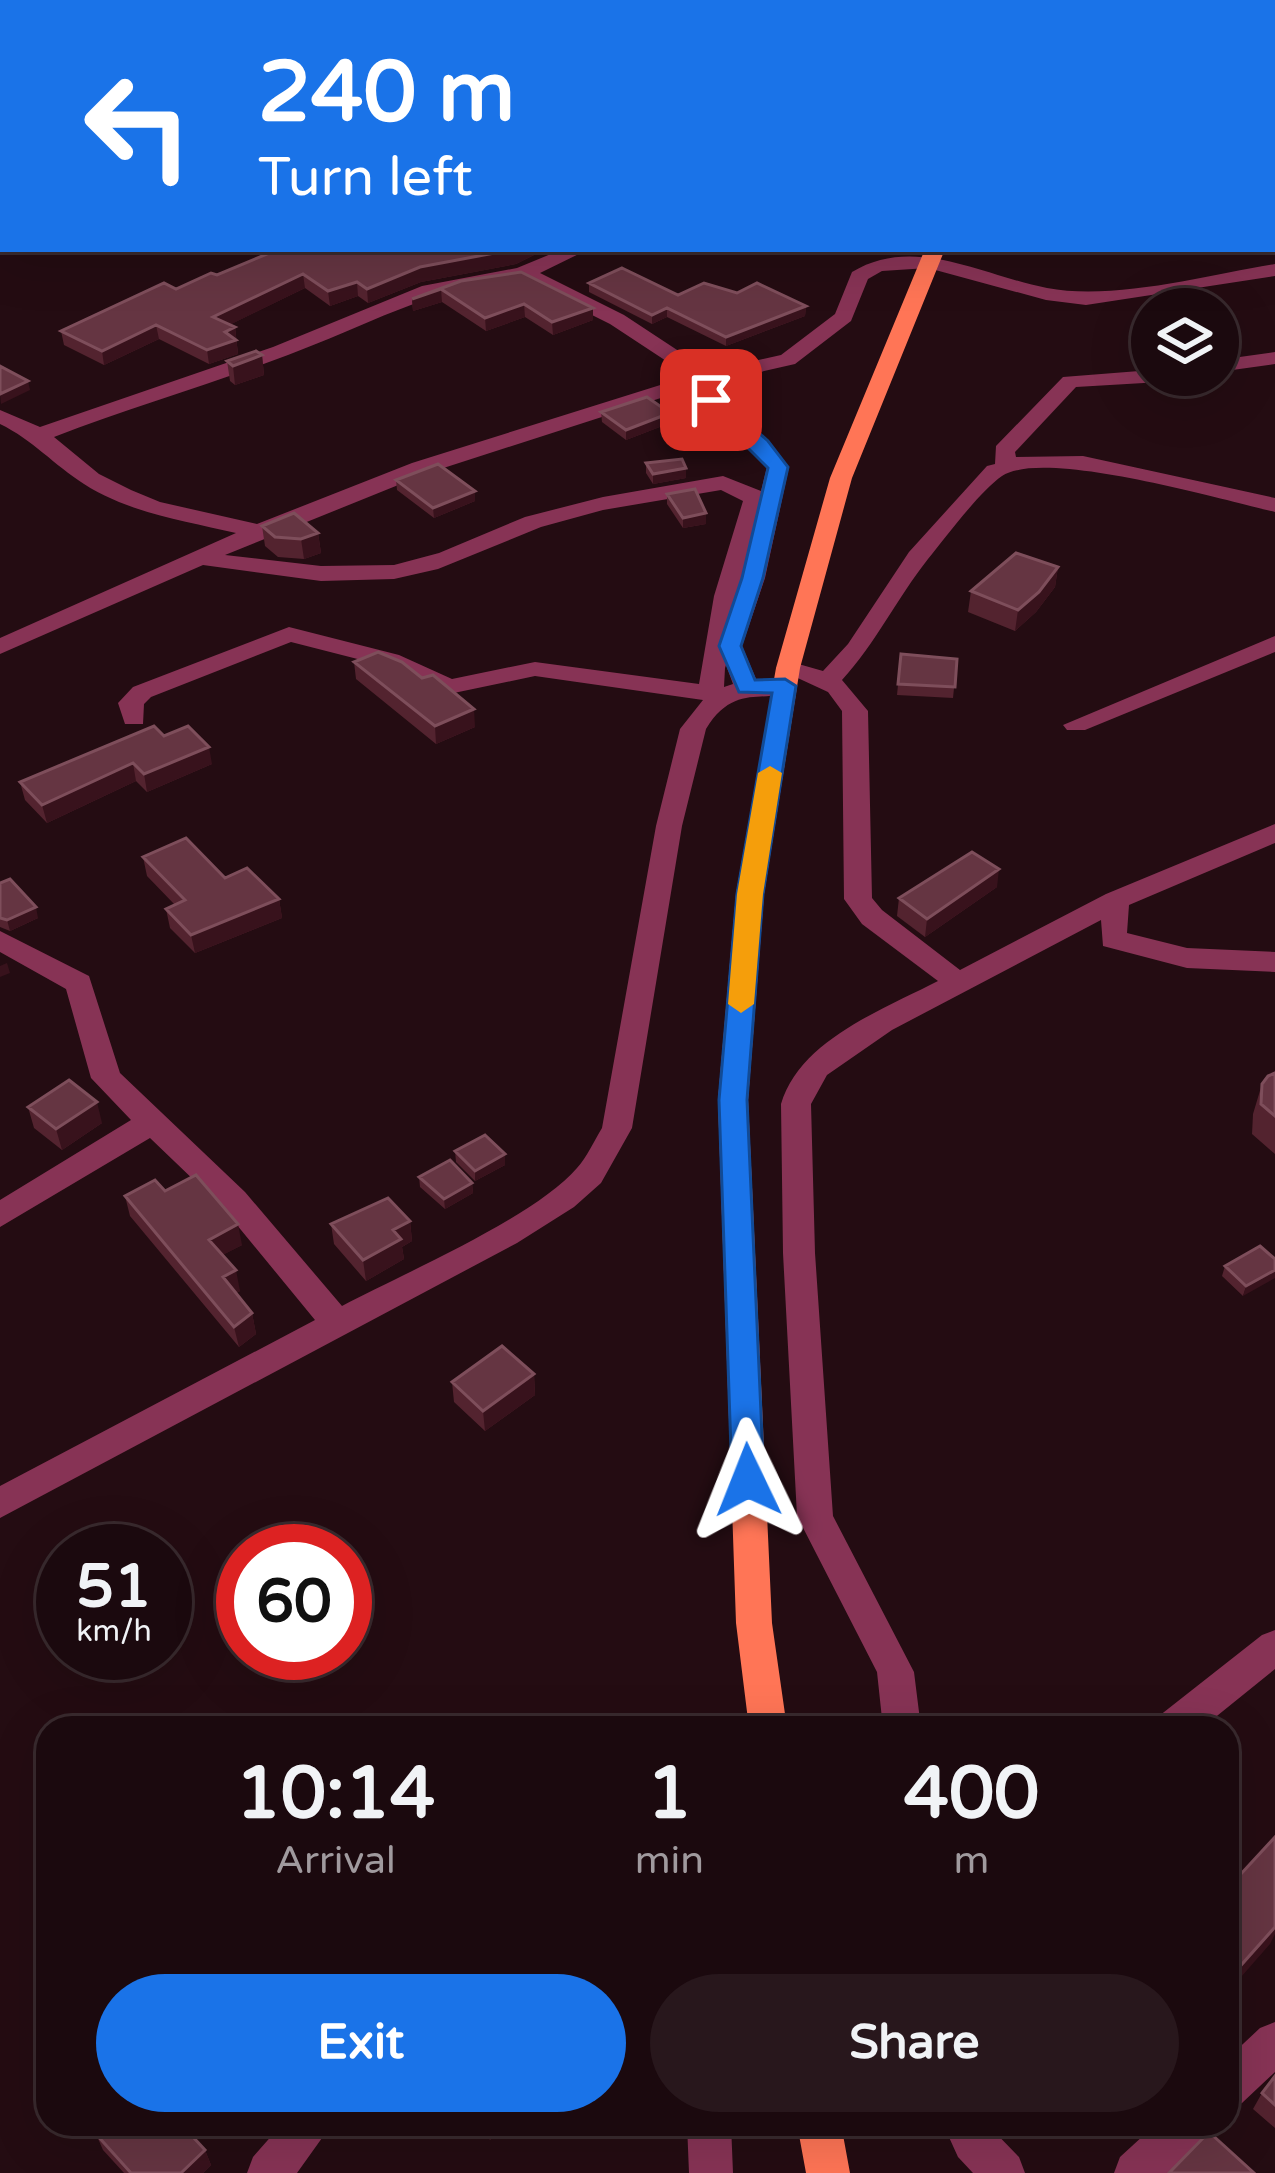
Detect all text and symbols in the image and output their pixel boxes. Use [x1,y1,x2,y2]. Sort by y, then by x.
text: 240 m [258,43,515,144]
icon: left [60,48,216,204]
text: Turn left [258,145,473,210]
map controls [1131,288,1239,396]
button: layers [1131,288,1239,396]
pin [660,349,762,451]
icon: arrive [678,367,744,433]
position arrow [685,1417,811,1543]
speed limit sign: 60 [216,1524,372,1680]
text: 51 [76,1551,152,1623]
text: km/h [76,1613,152,1650]
text: 10:14 [236,1751,435,1838]
text: 1 [647,1751,692,1838]
text: 400 [904,1751,1039,1838]
text: Arrival [275,1837,396,1884]
text: min [635,1837,704,1884]
text: m [954,1837,989,1884]
button: Exit [96,1974,626,2112]
button: Share [650,1974,1179,2112]

